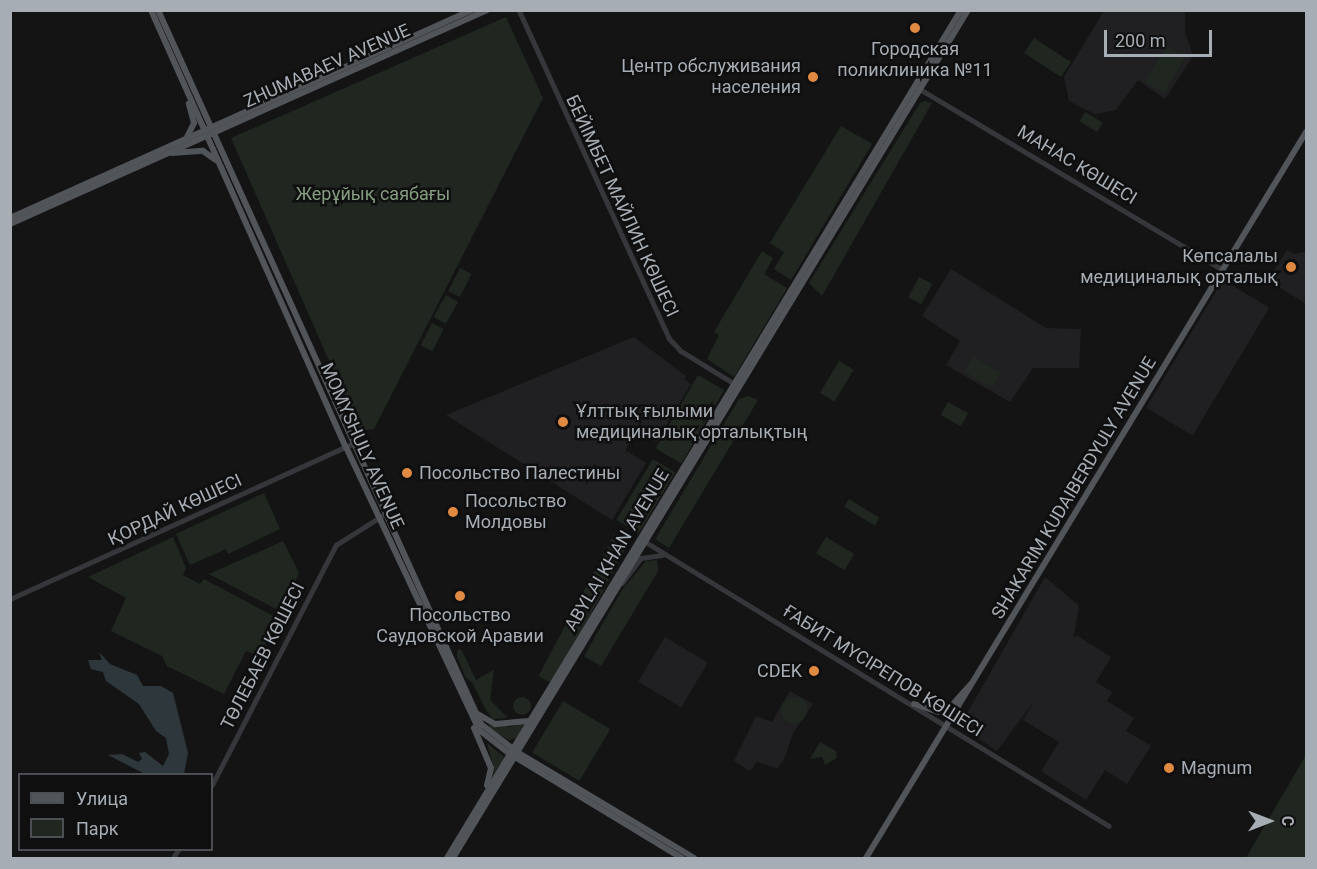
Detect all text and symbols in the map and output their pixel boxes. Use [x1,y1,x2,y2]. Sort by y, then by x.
scale bar [1107,18,1215,56]
marker: Городская поликлиника №11 [906,19,924,37]
street label: ZHUMABAEV AVENUE [241,20,413,112]
text: 200 m [1115,30,1166,51]
place label: Городская поликлиника №11 [837,39,993,82]
place label: Центр обслуживания населения [621,56,801,98]
marker: Центр обслуживания населения [806,70,820,84]
street label: БЕЙІМБЕТ МАЙЛИН КӨШЕСІ [561,91,683,321]
street label: МАНАС КӨШЕСІ [1013,121,1141,209]
park label: Жерұйық саябағы [296,183,450,205]
place label: Көпсалалы медициналық орталық [1080,246,1278,288]
marker: Көпсалалы медициналық орталық [1282,258,1300,276]
street label: SHAKARIM KUDAIBERDYULY AVENUE [987,353,1161,623]
street label: MOMYSHULY AVENUE [316,360,408,532]
place label: Ұлттық ғылыми медициналық орталықтың [576,401,807,444]
marker: Ұлттық ғылыми медициналық орталықтың [554,413,572,431]
place label: Посольство Палестины [419,462,620,484]
street label: ABYLAI KHAN AVENUE [560,465,674,635]
marker: Посольство Палестины [400,466,414,480]
street label: ҚОРДАЙ КӨШЕСІ [105,469,245,551]
place label: Посольство Молдовы [465,491,566,534]
marker: Посольство Молдовы [446,505,460,519]
street label: ТӨЛЕБАЕВ КӨШЕСІ [217,579,309,733]
marker: Посольство Саудовской Аравии [453,589,467,603]
street label: ҒАБИТ МҮСІРЕПОВ КӨШЕСІ [779,600,987,742]
place label: Посольство Саудовской Аравии [376,605,544,648]
place label: CDEK [757,660,802,682]
marker: CDEK [807,664,821,678]
place label: Magnum [1181,757,1252,779]
marker: Magnum [1162,761,1176,775]
legend [18,773,213,851]
text: Улица [76,788,128,809]
north arrow [1239,791,1299,851]
text: С [1278,816,1297,826]
text: Парк [76,818,118,839]

